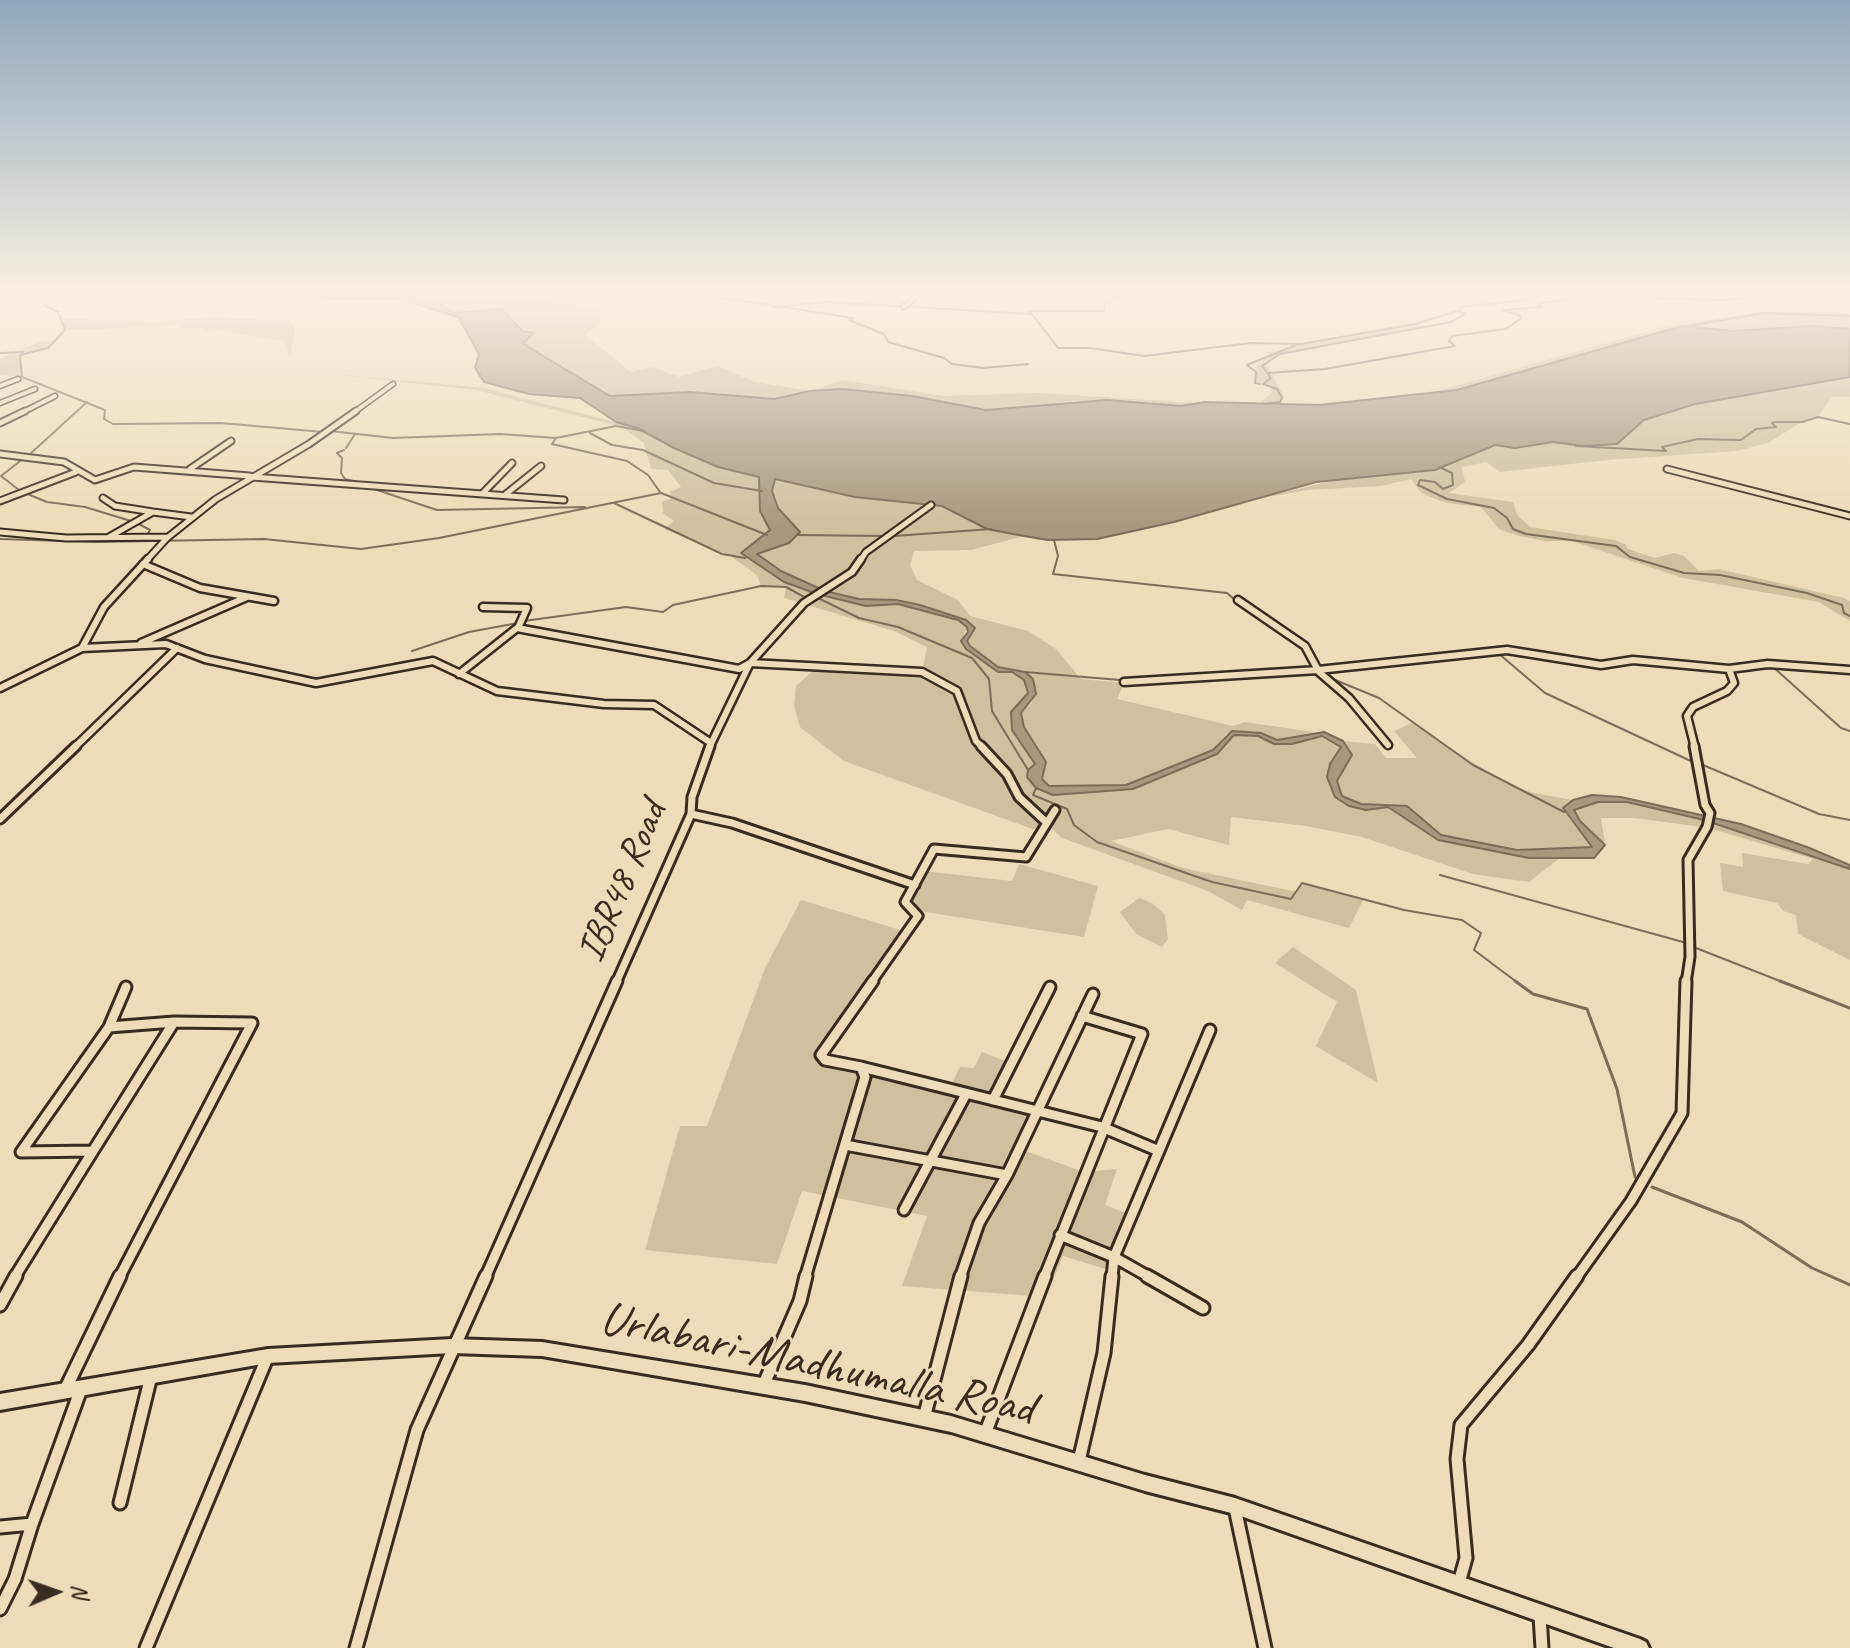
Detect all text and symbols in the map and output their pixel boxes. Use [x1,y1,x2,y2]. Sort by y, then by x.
street label: IBR48 Road [568,795,678,969]
street label: Urlabari-Madhumalla Road [595,1291,1039,1439]
north arrow [16,1552,96,1632]
text: N [66,1584,94,1598]

